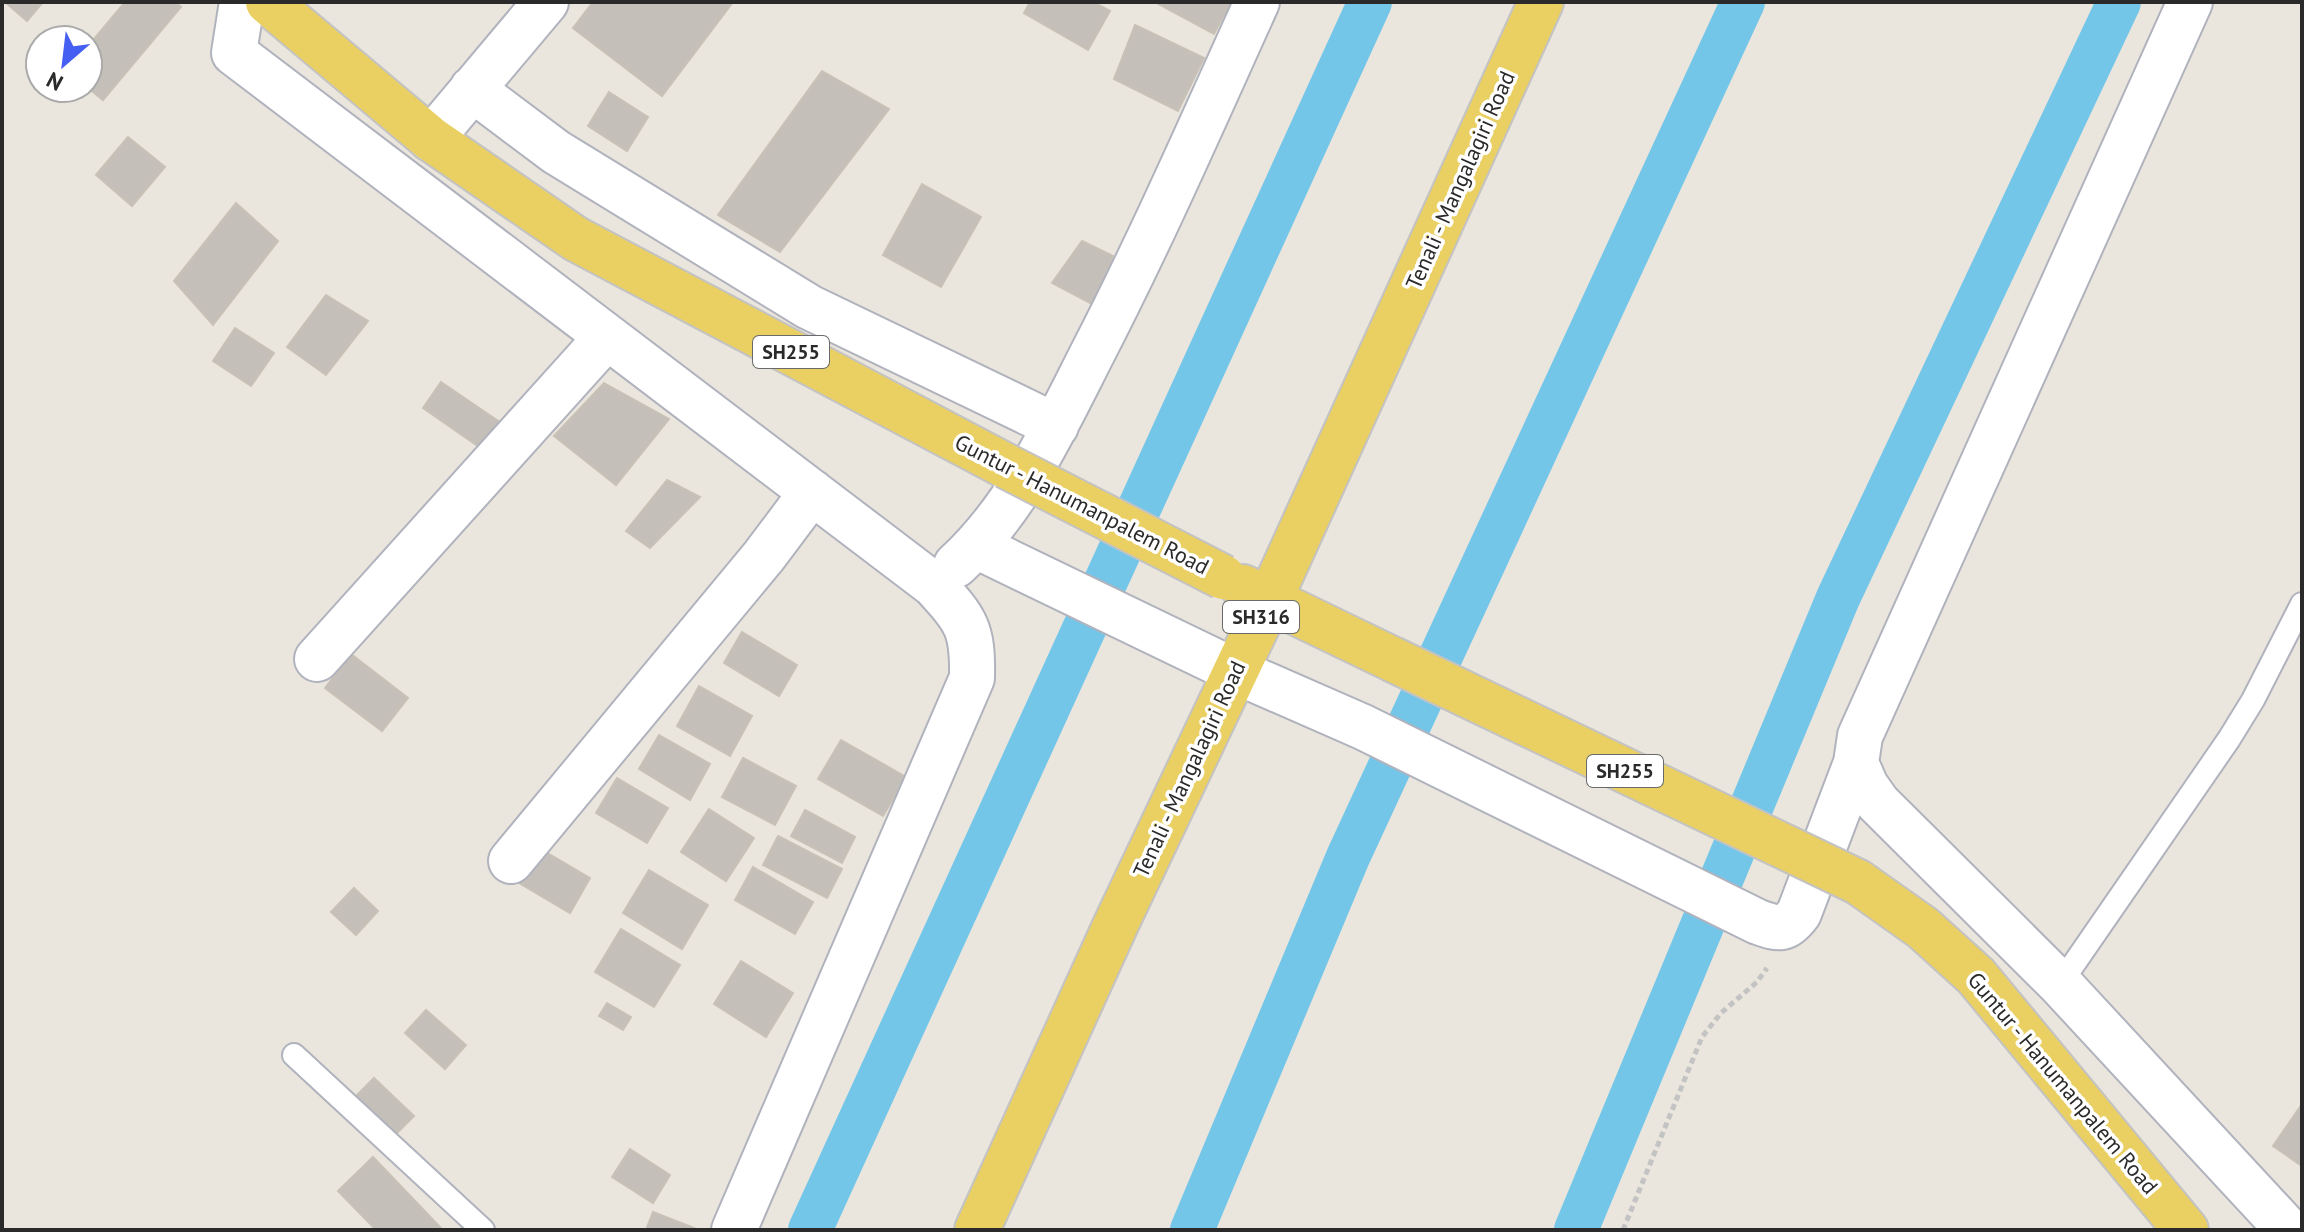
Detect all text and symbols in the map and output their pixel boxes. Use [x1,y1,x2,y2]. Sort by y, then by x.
north arrow [24,24,104,104]
text: N [42,66,68,97]
street label: Tenali - Mangalagiri Road [1399,67,1521,293]
road number: SH255 [753,336,829,368]
street label: Guntur - Hanumanpalem Road [950,428,1214,580]
road number: SH316 [1223,601,1299,633]
street label: Tenali - Mangalagiri Road [1126,656,1252,882]
road number: SH255 [1587,755,1663,787]
street label: Guntur - Hanumanpalem Road [1962,966,2164,1200]

